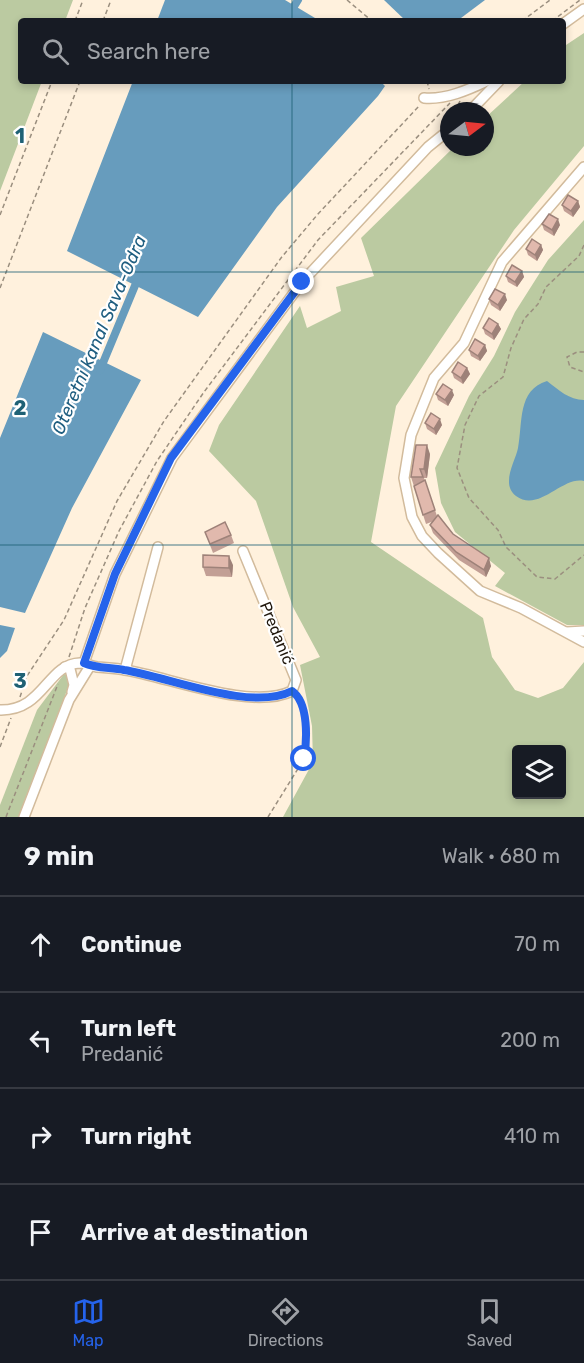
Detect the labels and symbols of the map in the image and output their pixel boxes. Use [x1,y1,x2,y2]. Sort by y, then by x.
north arrow [440,102,494,156]
text: 1 [15,124,25,148]
water label: Oteretni kanal Sava-Odra [47,232,151,438]
route end [288,268,314,294]
text: 2 [14,396,27,420]
street label: Predanić [256,599,298,667]
text: 3 [13,669,27,693]
route start [290,745,316,771]

